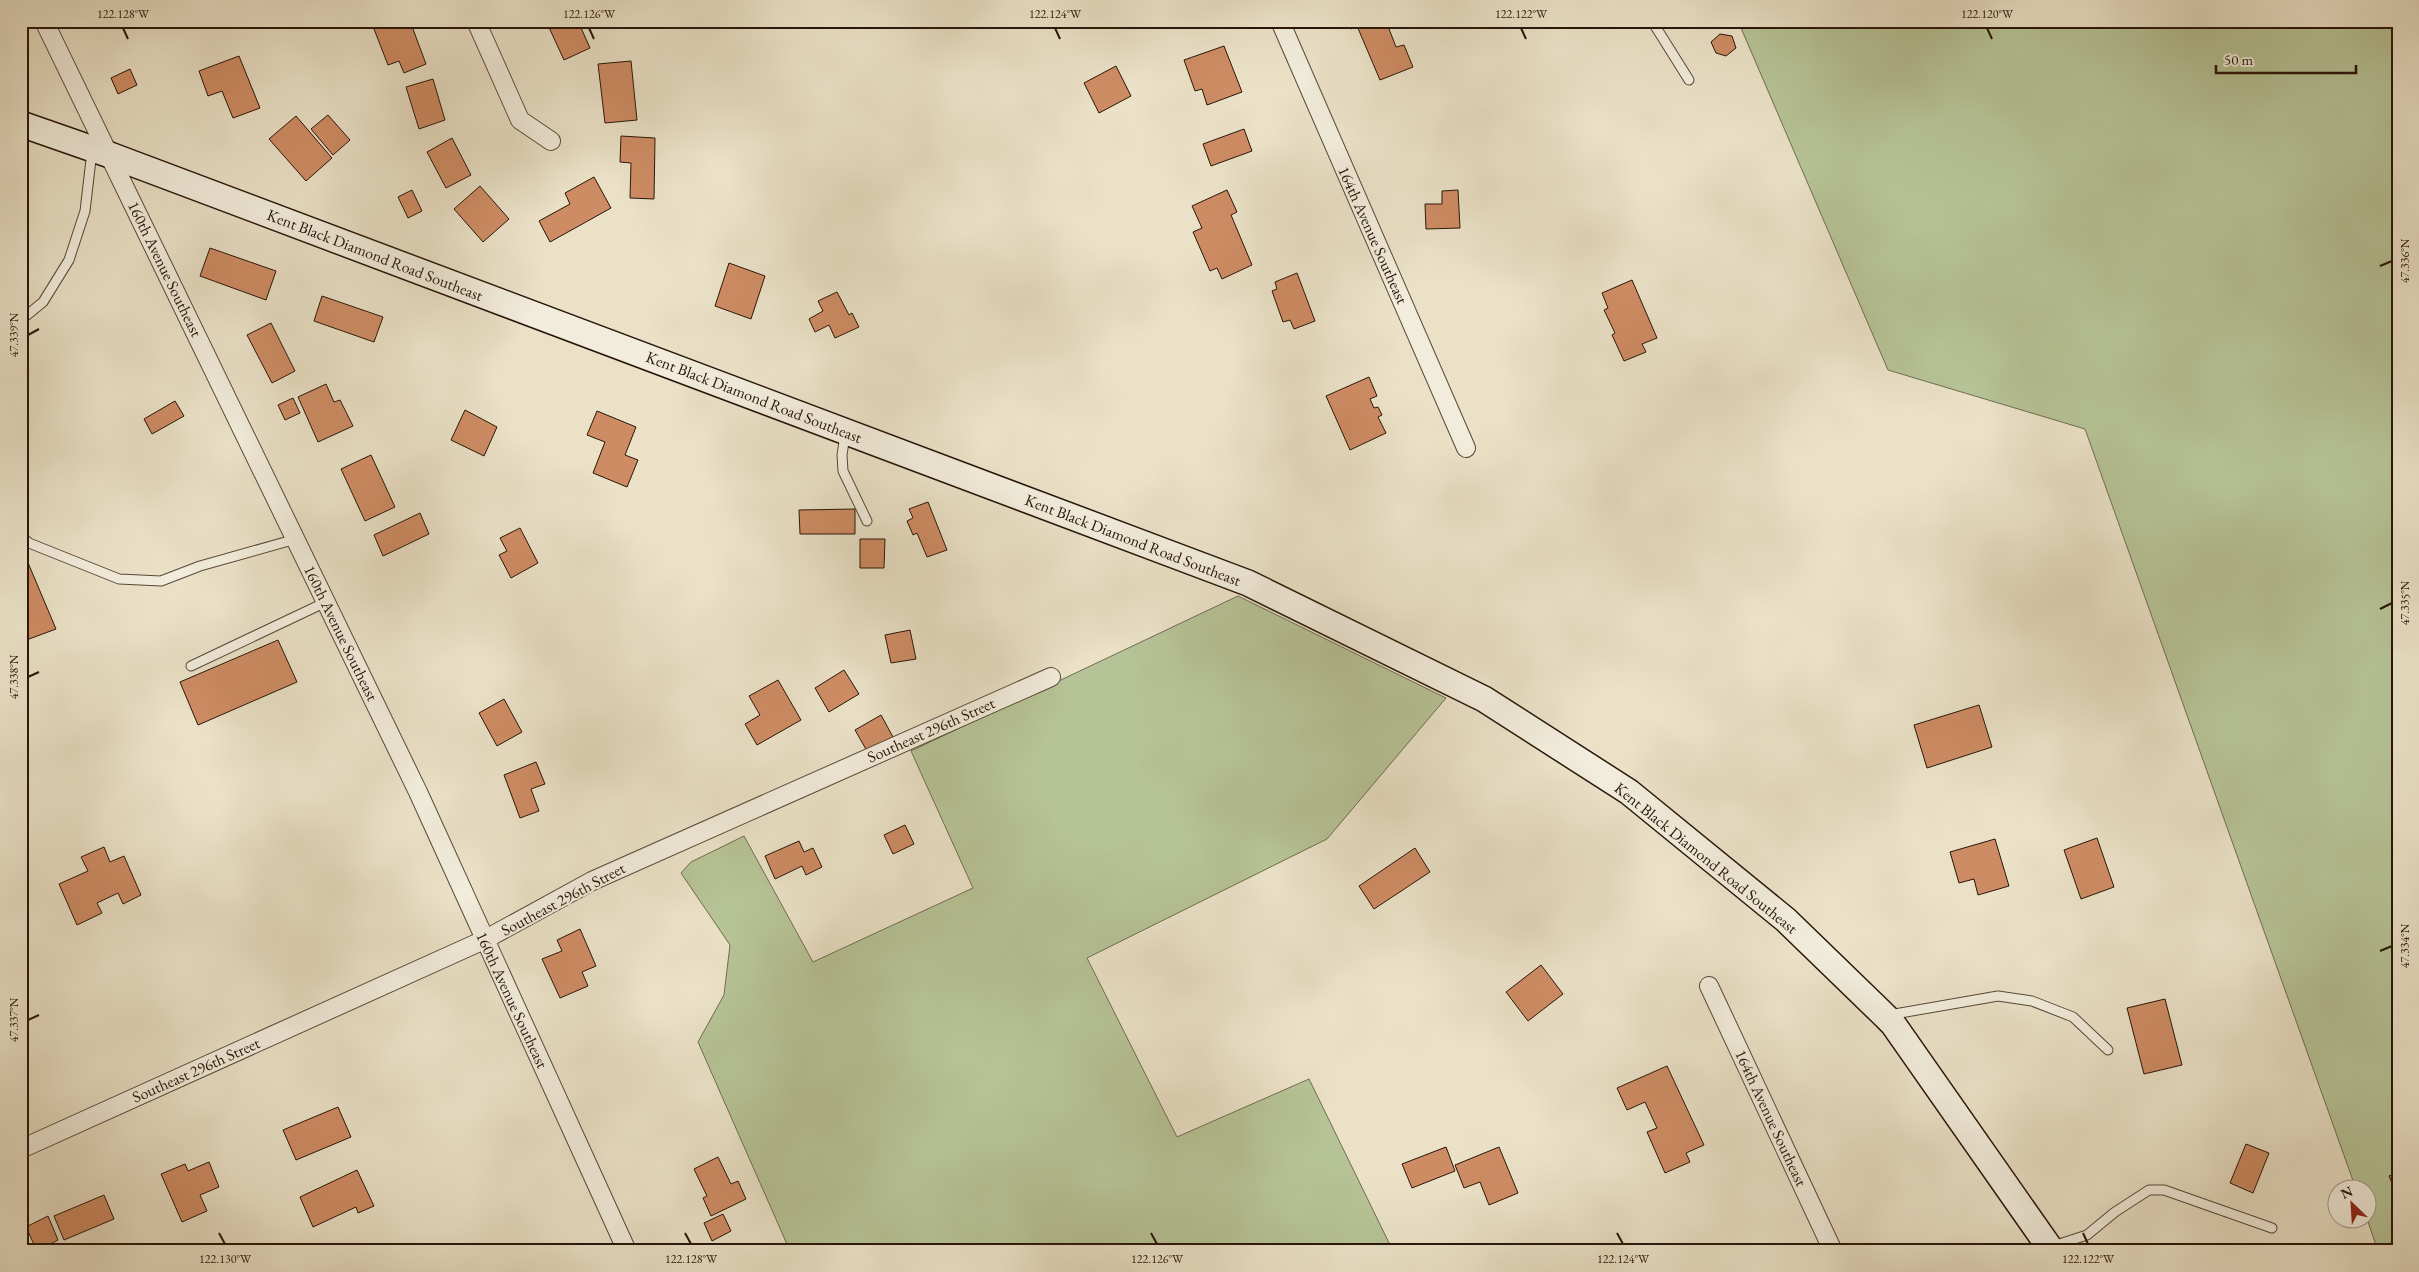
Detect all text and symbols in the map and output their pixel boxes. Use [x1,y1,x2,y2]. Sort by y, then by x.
text: 122.128°W [97,6,150,22]
text: 122.126°W [563,6,616,22]
text: 122.124°W [1029,6,1082,22]
text: 122.122°W [1495,6,1548,22]
text: 122.120°W [1961,6,2014,22]
scale bar [2216,42,2356,74]
text: 50 m [2224,50,2253,69]
street label: 164th Avenue Southeast [1333,163,1413,307]
street label: 160th Avenue Southeast [123,198,207,340]
street label: Kent Black Diamond Road Southeast [264,204,486,306]
text: 47.336°N [2397,238,2413,283]
text: 47.339°N [6,312,22,357]
street label: Kent Black Diamond Road Southeast [643,346,865,448]
street label: Kent Black Diamond Road Southeast [1022,489,1244,591]
street label: 160th Avenue Southeast [299,562,383,704]
text: 47.335°N [2397,580,2413,625]
text: 47.338°N [6,654,22,699]
street label: Southeast 296th Street [864,692,998,768]
street label: Kent Black Diamond Road Southeast [1610,778,1802,938]
street label: Southeast 296th Street [497,857,629,941]
text: 47.334°N [2397,923,2413,968]
street label: 160th Avenue Southeast [471,928,553,1072]
text: 47.337°N [6,997,22,1042]
street label: Southeast 296th Street [129,1032,263,1108]
street label: 164th Avenue Southeast [1730,1046,1812,1190]
north arrow [2326,1180,2376,1230]
text: N [2338,1181,2356,1203]
text: 122.130°W [199,1251,252,1267]
text: 122.128°W [665,1251,718,1267]
text: 122.126°W [1131,1251,1184,1267]
text: 122.124°W [1597,1251,1650,1267]
text: 122.122°W [2062,1251,2115,1267]

